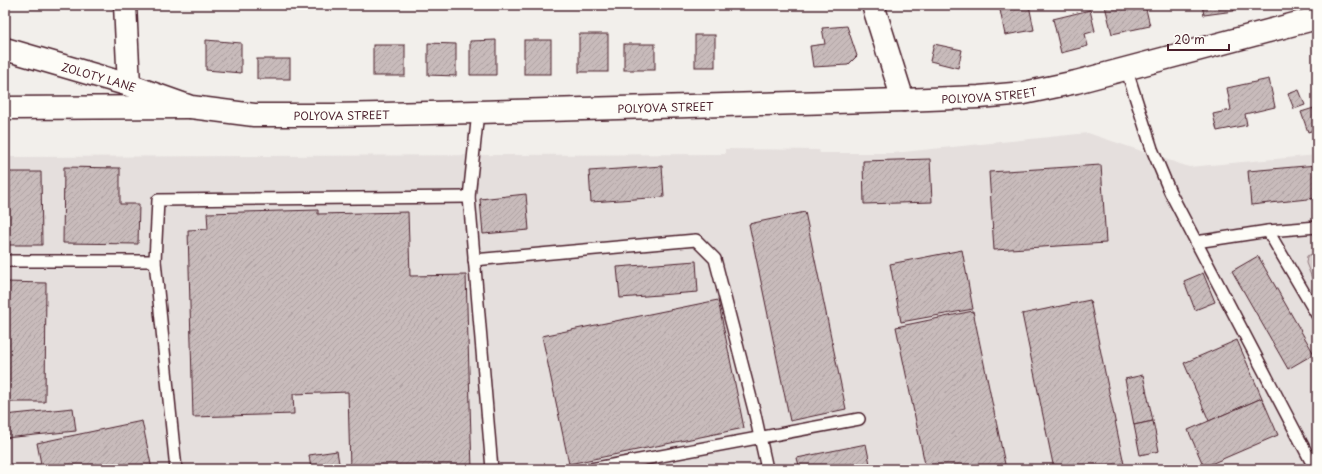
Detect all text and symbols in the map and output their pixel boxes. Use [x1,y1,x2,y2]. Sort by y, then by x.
scale bar [1168,26,1229,52]
text: 20 m [1174,30,1205,48]
street label: ZOLOTY LANE [60,57,139,95]
street label: POLYOVA STREET [941,82,1039,107]
street label: POLYOVA STREET [617,97,714,117]
street label: POLYOVA STREET [294,105,390,124]

